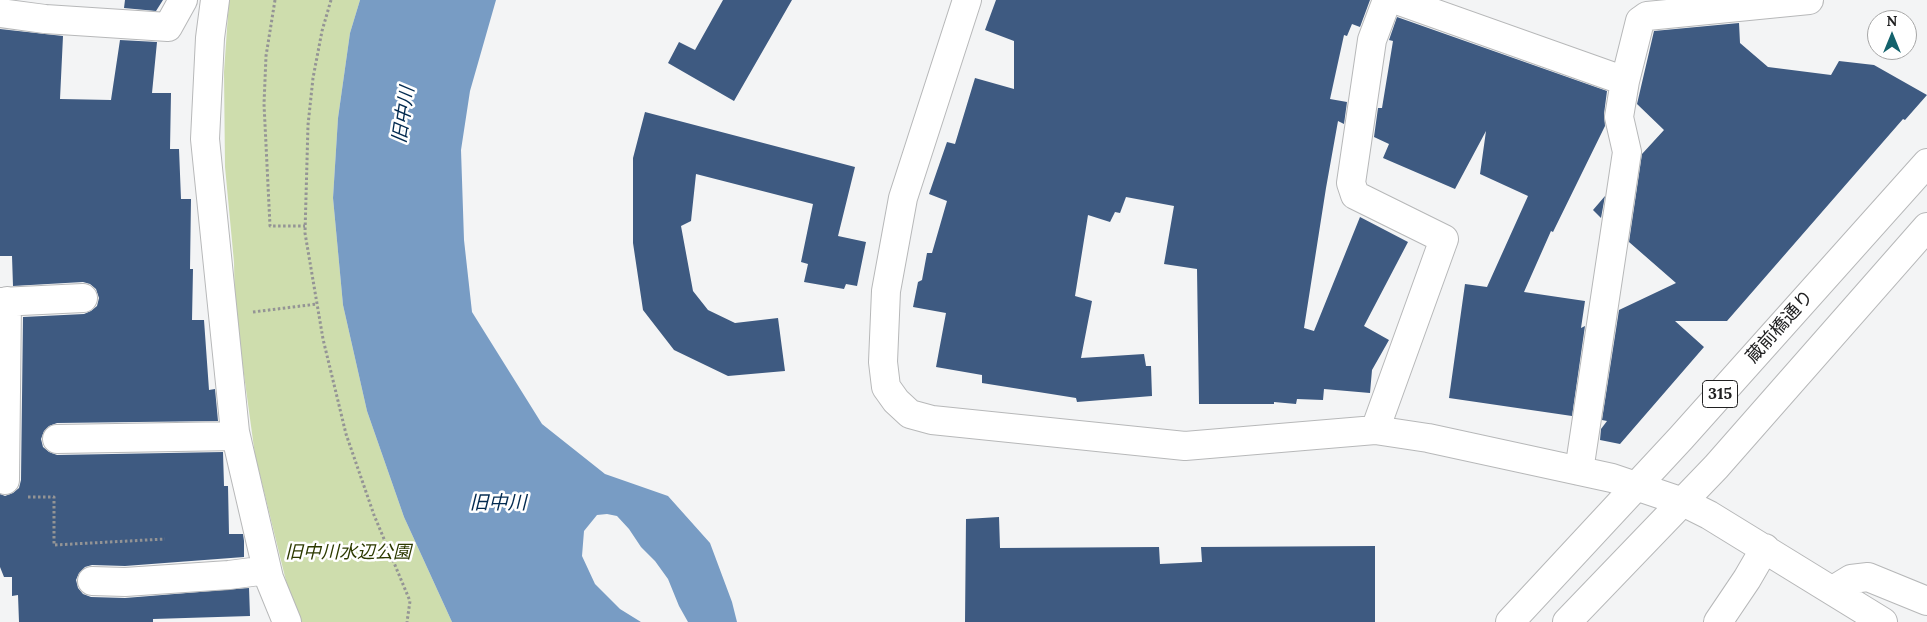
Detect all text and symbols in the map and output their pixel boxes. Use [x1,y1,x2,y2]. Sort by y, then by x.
north arrow [1867,10,1917,60]
text: N [1887,12,1897,30]
water label: 旧中川 [388,85,420,145]
street label: 蔵前橋通り [1742,286,1818,368]
road number: 315 [1702,380,1738,408]
water label: 旧中川 [470,493,526,515]
park label: 旧中川水辺公園 [285,542,411,564]

